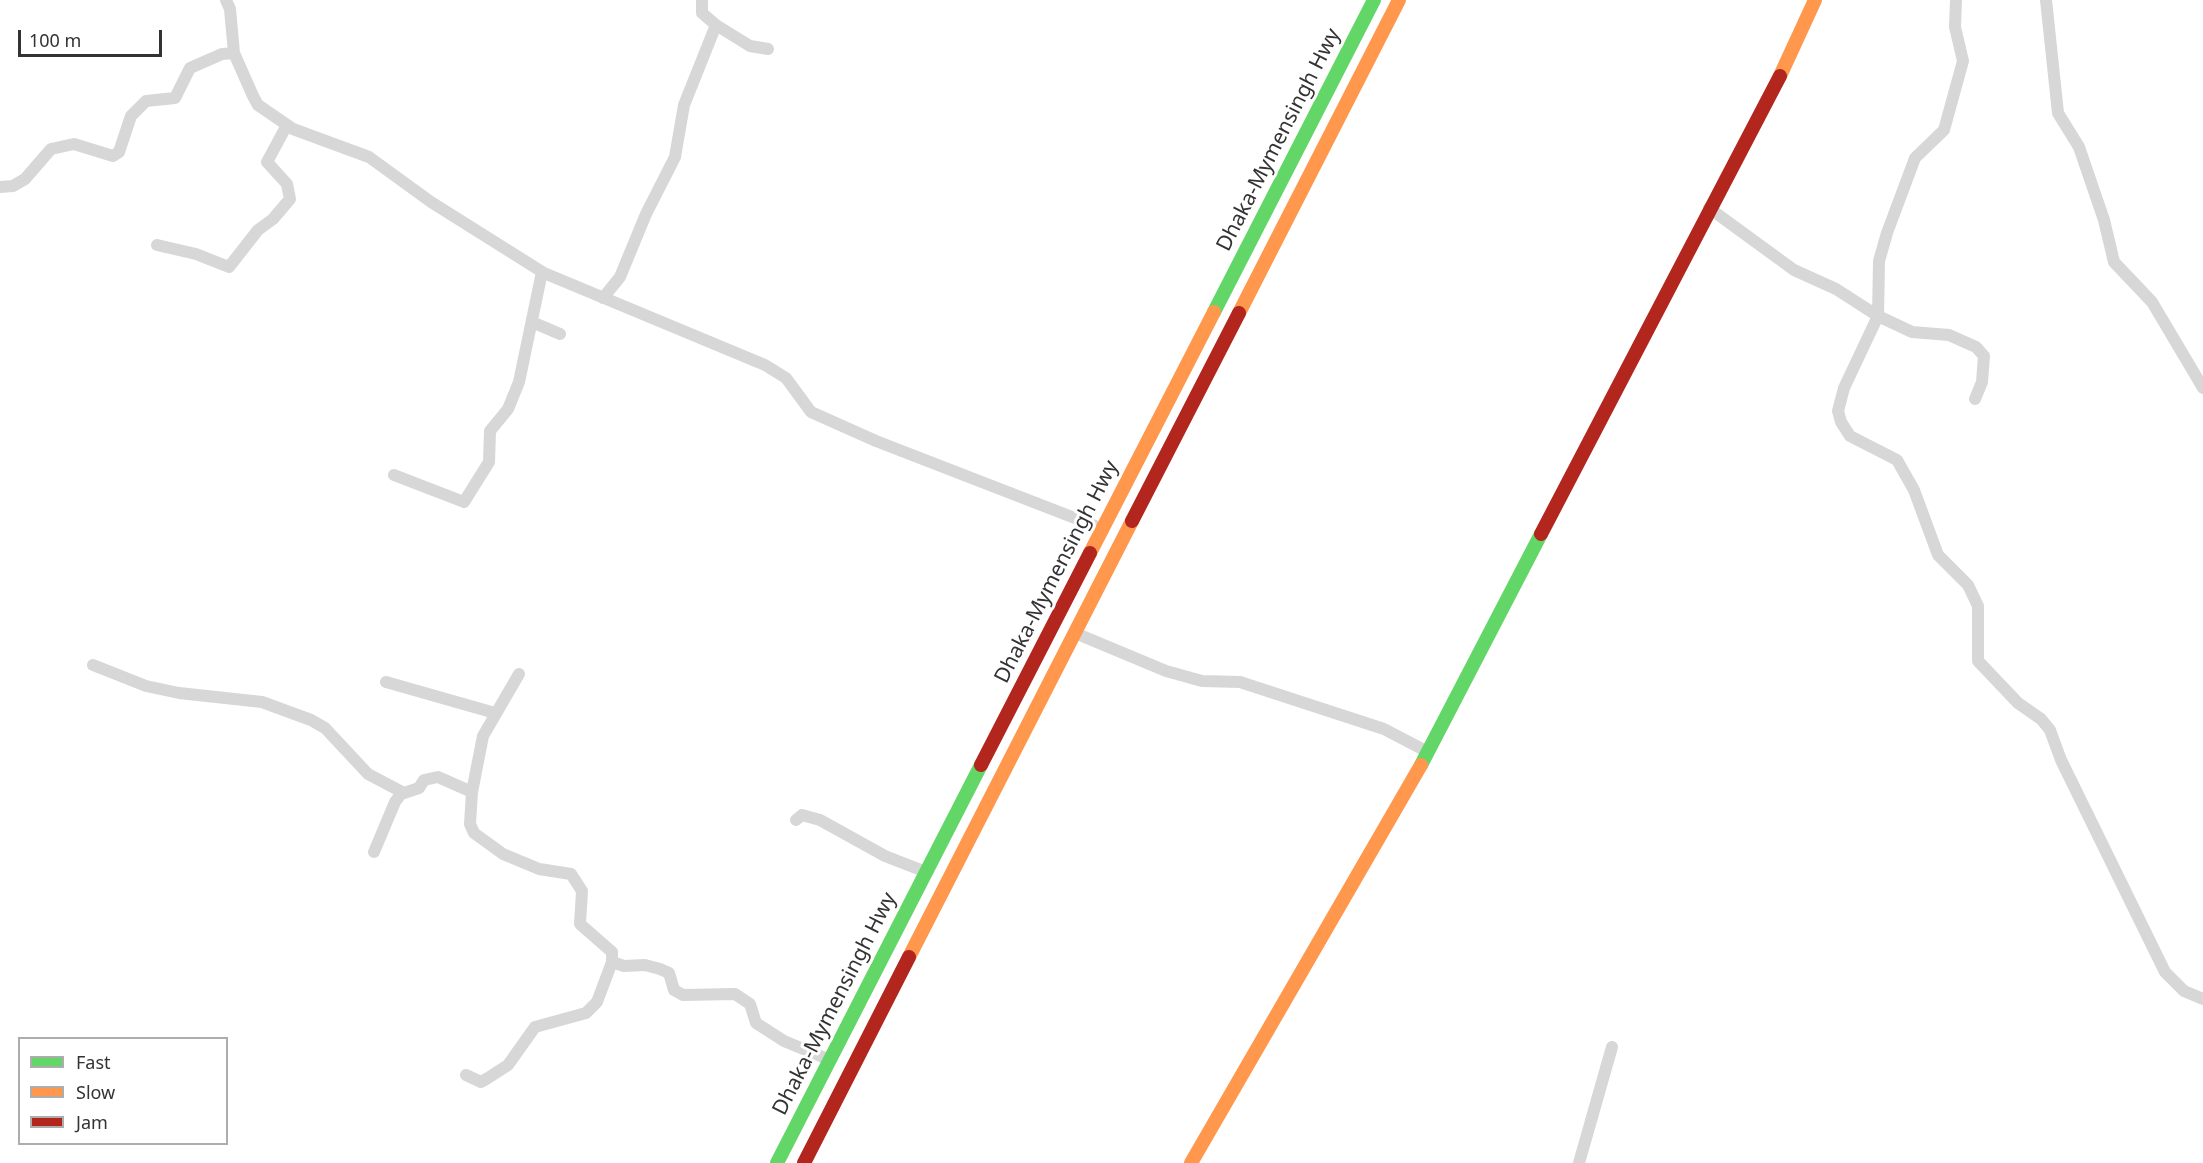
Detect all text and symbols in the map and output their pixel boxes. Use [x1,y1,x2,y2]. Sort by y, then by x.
scale bar [21,18,165,56]
street label: Dhaka-Mymensingh Hwy [1212,24,1346,256]
text: 100 m [29,28,81,52]
street label: Dhaka-Mymensingh Hwy [990,456,1124,688]
street label: Dhaka-Mymensingh Hwy [768,888,902,1120]
legend [18,1037,228,1145]
text: Fast [76,1050,111,1074]
text: Slow [76,1080,115,1104]
text: Jam [76,1110,108,1134]

